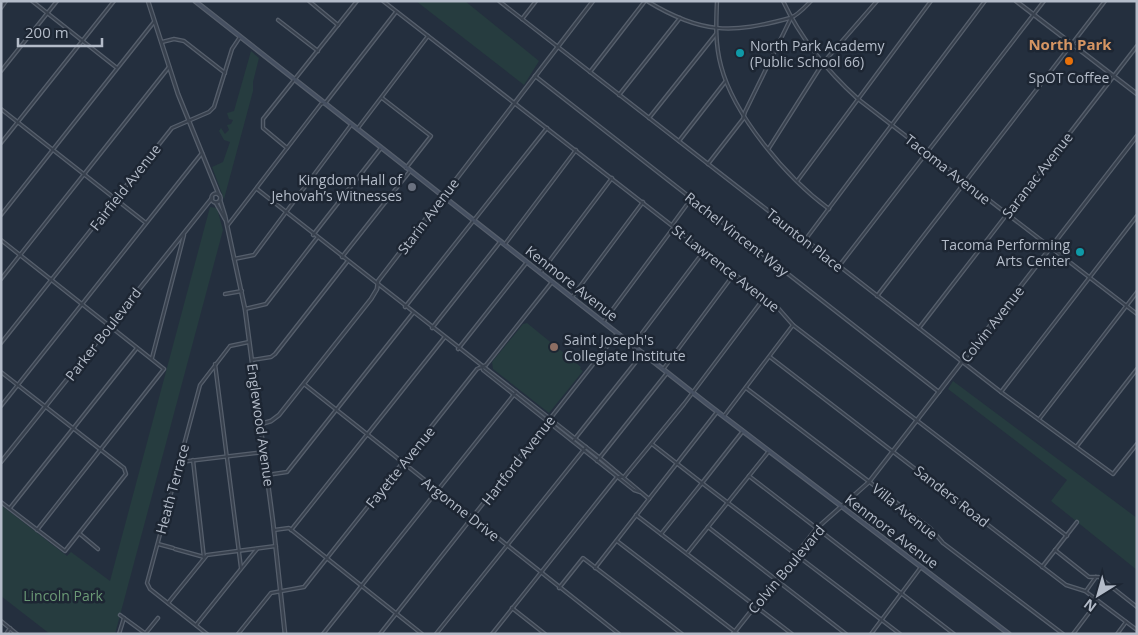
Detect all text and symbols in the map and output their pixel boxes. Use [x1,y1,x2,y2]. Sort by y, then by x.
scale bar [18,15,101,47]
text: 200 m [25,22,69,42]
district label: North Park [1028,34,1112,54]
place label: North Park Academy (Public School 66) [750,36,886,71]
marker: North Park Academy (Public School 66) [734,47,746,59]
marker: SpOT Coffee [1063,55,1075,67]
place label: SpOT Coffee [1029,68,1110,87]
street label: Saranac Avenue [997,128,1077,222]
street label: Tacoma Avenue [901,130,995,208]
street label: Fairfield Avenue [85,140,165,234]
place label: Kingdom Hall of Jehovah’s Witnesses [270,170,403,205]
street label: Starin Avenue [393,174,463,258]
marker: Kingdom Hall of Jehovah’s Witnesses [406,181,418,193]
street label: Rachel Vincent Way [681,188,794,281]
street label: Taunton Place [763,204,847,276]
street label: St Lawrence Avenue [668,220,784,316]
place label: Tacoma Performing Arts Center [941,235,1070,270]
street label: Kenmore Avenue [522,241,622,325]
marker: Tacoma Performing Arts Center [1074,246,1086,258]
street label: Colvin Avenue [956,282,1028,366]
street label: Parker Boulevard [61,284,145,384]
place label: Saint Joseph's Collegiate Institute [564,330,686,365]
marker: Saint Joseph's Collegiate Institute [548,341,560,353]
street label: Englewood Avenue [243,362,279,488]
street label: Hartford Avenue [477,411,559,509]
street label: Fayette Avenue [361,422,439,512]
street label: Heath Terrace [151,442,193,536]
street label: Sanders Road [911,461,993,531]
street label: Argonne Drive [418,473,504,545]
street label: Villa Avenue [868,479,942,543]
street label: Kenmore Avenue [841,490,943,572]
street label: Colvin Boulevard [743,521,829,617]
north arrow [1073,570,1123,620]
park label: Lincoln Park [23,586,103,605]
text: N [1080,595,1100,617]

